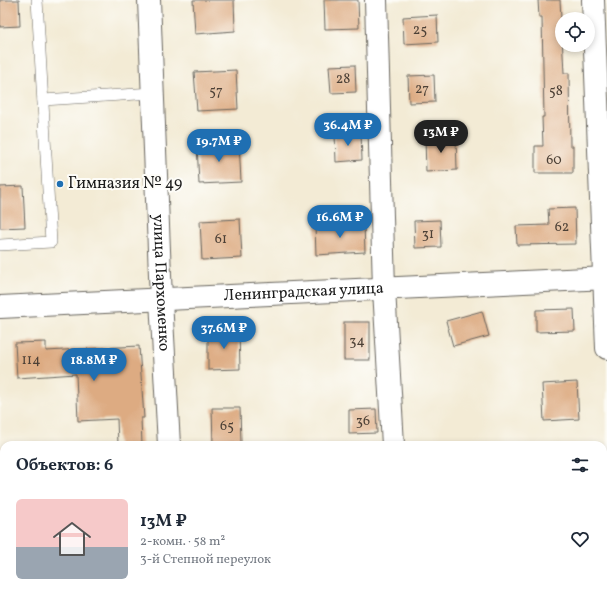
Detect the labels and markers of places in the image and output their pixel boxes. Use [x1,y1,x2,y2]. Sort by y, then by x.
pin: 36.4M ₽ [311,113,385,147]
pin: 13M ₽ [413,120,469,154]
pin: 19.7M ₽ [182,129,256,163]
place label: Гимназия № 49 [68,173,182,195]
marker: Гимназия № 49 [55,179,65,189]
pin: 16.6M ₽ [303,205,377,239]
pin: 37.6M ₽ [187,316,261,350]
pin: 18.8M ₽ [57,348,131,382]

